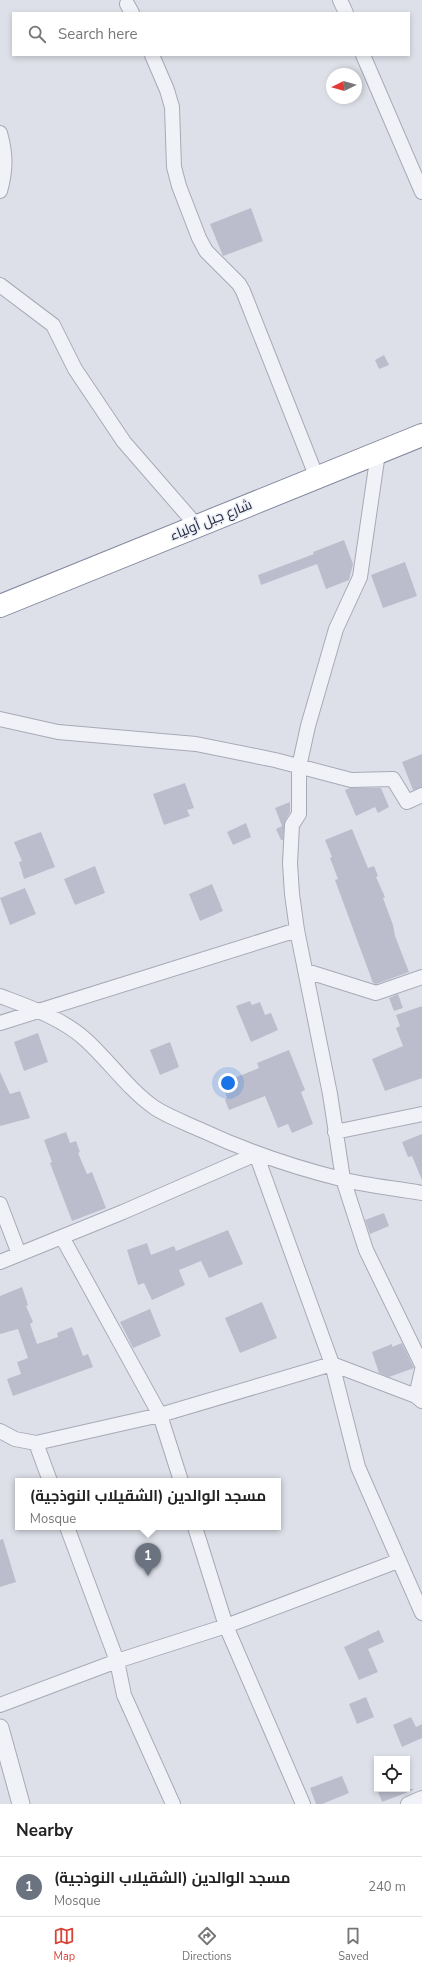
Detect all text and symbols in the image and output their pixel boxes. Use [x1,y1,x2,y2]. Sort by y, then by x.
search box [12,12,410,56]
icon: search [26,23,48,45]
text: Search here [58,24,138,44]
north arrow [326,68,362,104]
street label: شارع جبل أولياء [167,495,255,545]
your location [218,1073,238,1093]
popup [15,1478,281,1530]
text: مسجد الوالدين (الشقيلاب النوذجية) [30,1486,266,1506]
text: Mosque [30,1510,76,1528]
pin: 1 [135,1543,161,1576]
map controls [374,1756,410,1792]
button: locate [374,1756,410,1792]
text: Nearby [16,1819,73,1842]
text: مسجد الوالدين (الشقيلاب النوذجية) [54,1868,290,1888]
text: 1 [25,1878,33,1896]
text: 240 m [368,1878,406,1896]
text: Mosque [54,1892,100,1910]
tab: Map [53,1925,75,1964]
tab: Directions [182,1925,232,1964]
tab: Saved [338,1925,369,1964]

